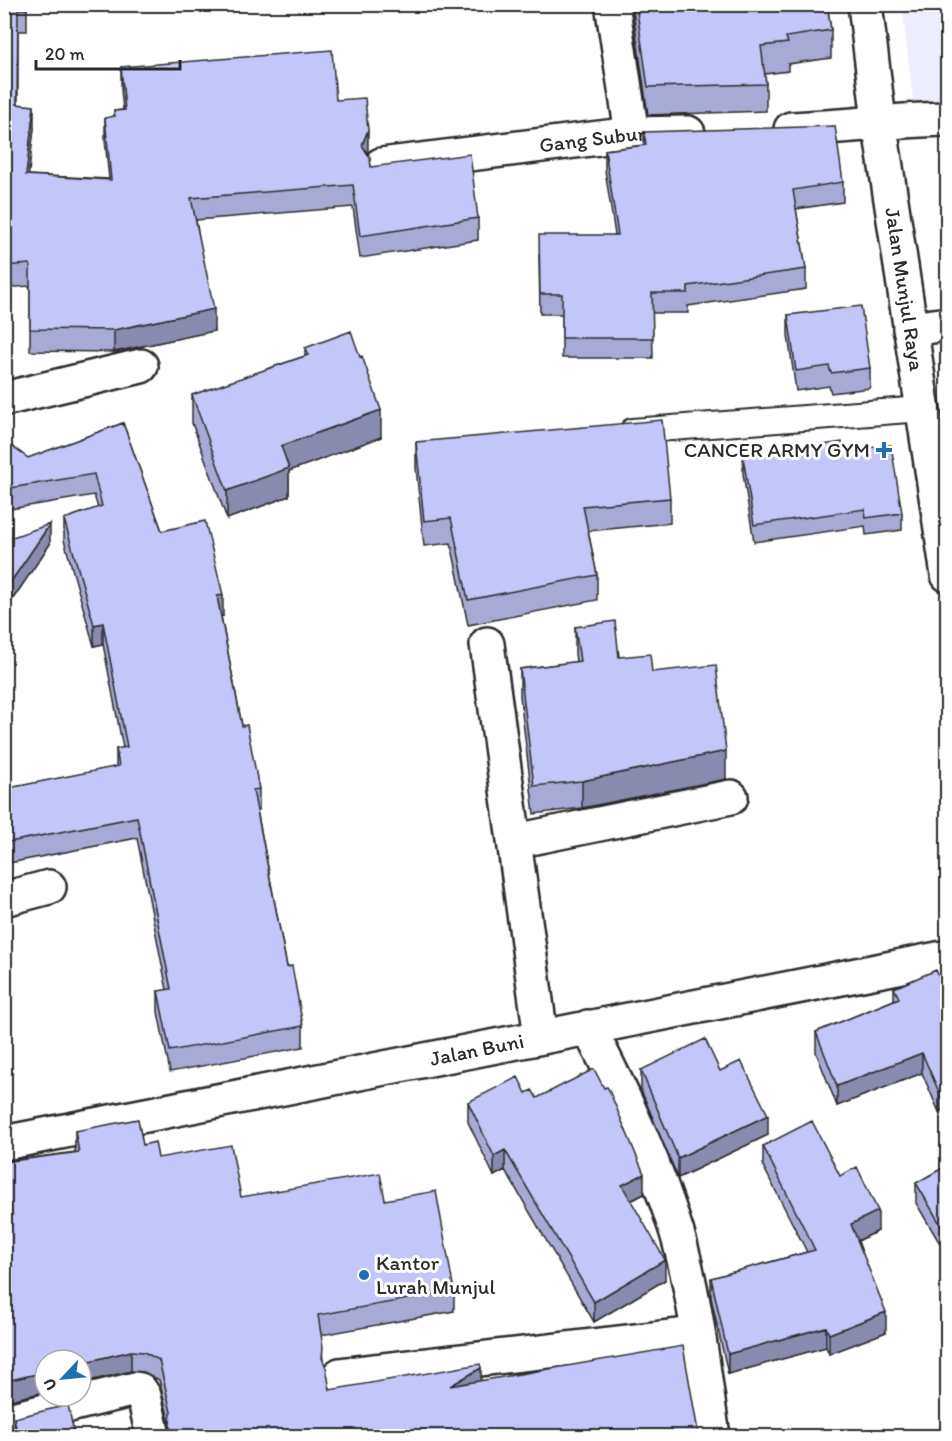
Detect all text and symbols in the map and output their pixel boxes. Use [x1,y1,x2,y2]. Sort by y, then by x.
scale bar [36,33,180,71]
text: 20 m [45,43,85,65]
street label: Gang Subur [538,120,646,157]
street label: Jalan Munjul Raya [880,206,930,373]
place label: CANCER ARMY GYM [684,437,870,462]
marker: CANCER ARMY GYM [875,441,893,459]
street label: Jalan Buni [428,1028,526,1071]
place label: Kantor Lurah Munjul [376,1250,495,1299]
marker: Kantor Lurah Munjul [357,1268,371,1282]
north arrow [33,1348,93,1408]
text: U [39,1375,61,1393]

